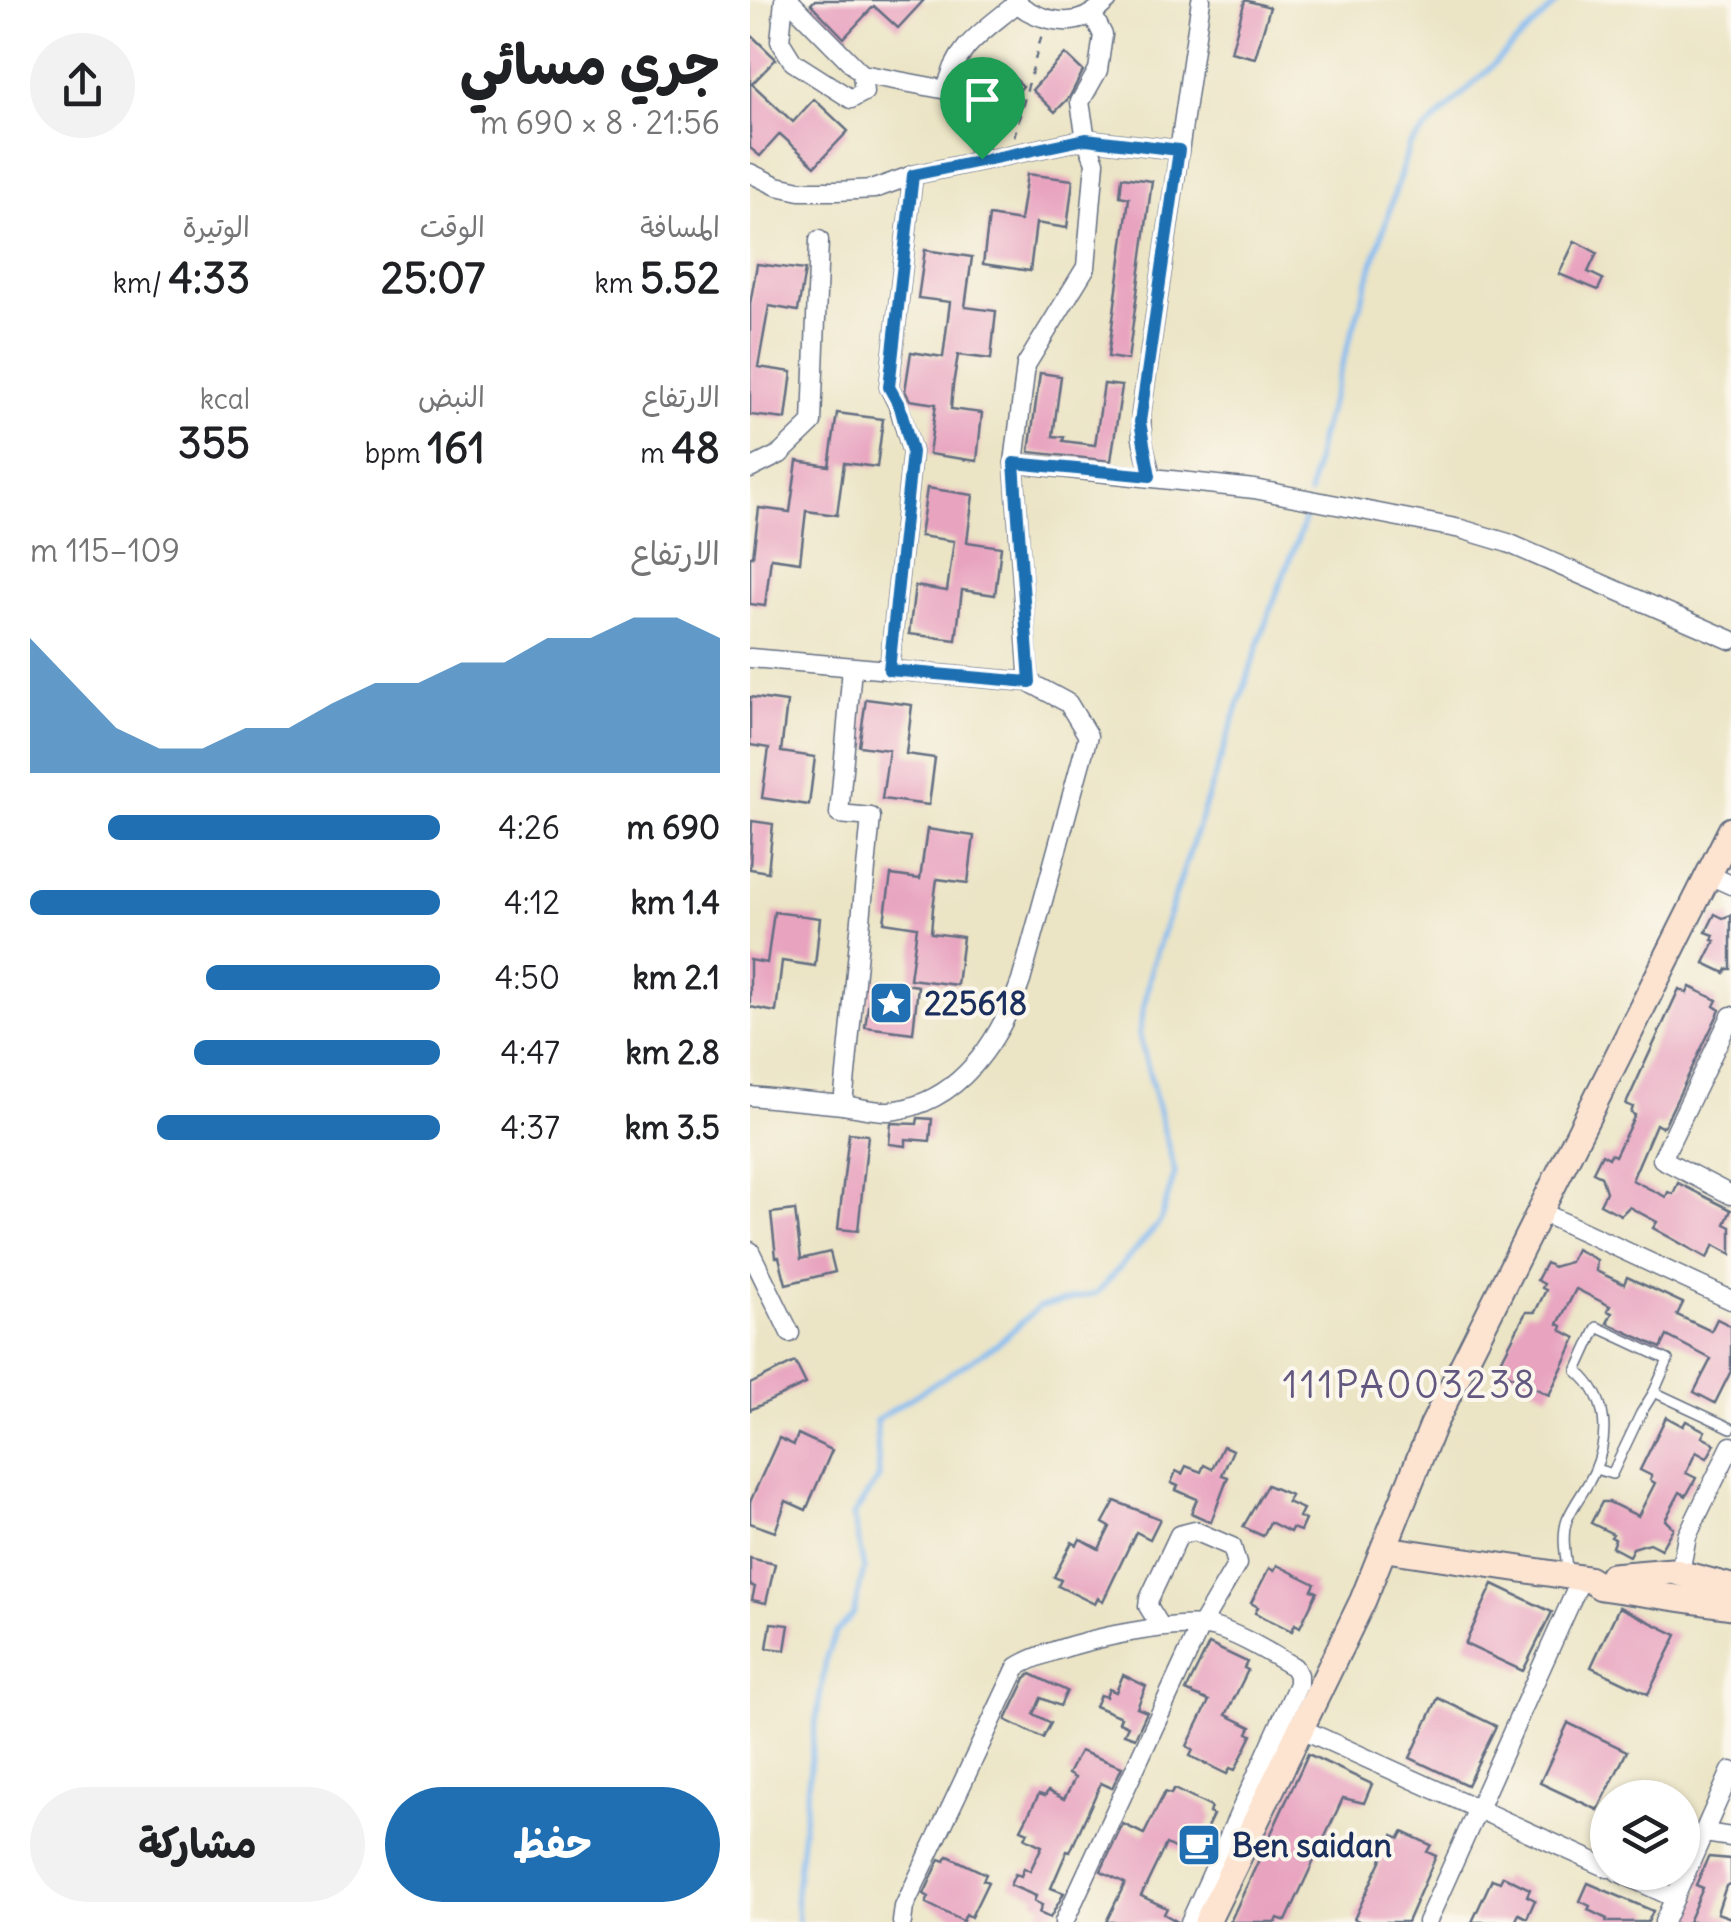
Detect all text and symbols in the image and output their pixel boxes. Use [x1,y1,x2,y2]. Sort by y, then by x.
text: جري مسائي [460,30,720,99]
button: share [30,33,135,138]
pin [940,57,1025,160]
icon: arrive [955,72,1010,127]
text: 21:56 · 8 × 690 m [480,102,720,143]
text: الوتيرة [182,209,250,245]
text: الوقت [420,209,485,245]
text: المسافة [640,209,720,245]
text: 4:33 [169,252,250,304]
text: 25:07 [381,252,485,304]
text: 5.52 [640,252,720,304]
text: /km [113,265,169,301]
text: km [594,265,640,301]
text: النبض [418,379,485,415]
text: الارتفاع [641,379,720,415]
text: kcal [200,381,250,417]
text: 355 [178,417,250,469]
text: 161 [427,422,485,474]
text: 48 [672,422,720,474]
text: bpm [365,435,427,471]
text: m [640,435,672,471]
text: 109–115 m [30,530,180,571]
text: الارتفاع [630,533,720,574]
text: 4:26 [498,807,560,848]
text: 690 m [626,807,720,848]
text: 4:12 [504,882,560,923]
text: 1.4 km [631,882,720,923]
text: 4:50 [495,957,560,998]
text: 2.1 km [632,957,720,998]
place icon: 225618 [868,980,914,1026]
place label: 225618 [924,983,1027,1024]
text: 4:47 [500,1032,560,1073]
text: 2.8 km [625,1032,720,1073]
text: 4:37 [500,1107,560,1148]
text: 3.5 km [625,1107,720,1148]
district label: 111PA003238 [1283,1361,1537,1408]
map controls [1590,1780,1700,1890]
button: layers [1590,1780,1700,1890]
button: مشاركة [30,1787,365,1902]
button: حفظ [385,1787,720,1902]
cafe icon: Ben saidan [1176,1822,1222,1868]
place label: Ben saidan [1232,1825,1392,1866]

